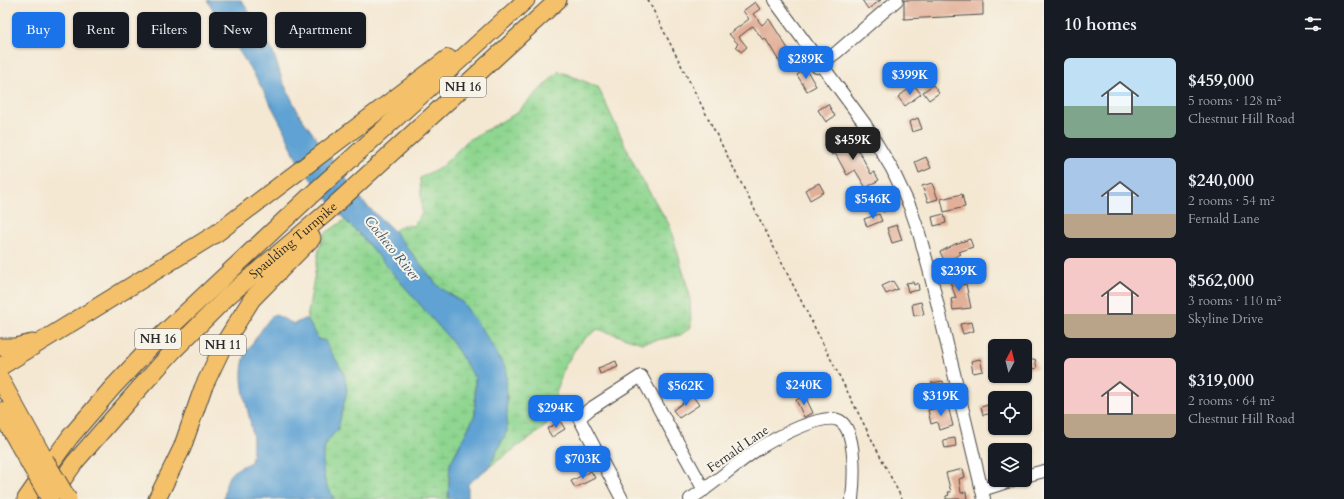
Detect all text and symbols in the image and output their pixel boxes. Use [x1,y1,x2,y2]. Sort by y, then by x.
chip: Buy [12,12,65,48]
chip: Rent [73,12,129,48]
chip: Filters [137,12,201,48]
chip: New [209,12,267,48]
chip: Apartment [275,12,366,48]
text: 10 homes [1064,13,1137,36]
icon: filters [1302,13,1324,35]
pin: $289K [778,46,834,80]
text: $289K [787,50,825,68]
pin: $399K [882,62,938,96]
text: $399K [891,66,929,84]
text: $459,000 [1188,69,1254,92]
icon: home [1096,74,1144,122]
road number: NH 16 [440,77,486,97]
text: 5 rooms · 128 m² [1188,92,1281,110]
text: Chestnut Hill Road [1188,110,1295,128]
pin: $459K [825,127,881,161]
text: $459K [834,131,872,149]
text: $240,000 [1188,169,1254,192]
icon: home [1096,174,1144,222]
pin: $546K [845,186,901,220]
text: $546K [854,190,892,208]
text: 2 rooms · 54 m² [1188,192,1275,210]
street label: Spaulding Turnpike [245,198,341,283]
text: Fernald Lane [1188,210,1260,228]
water label: Cocheco River [360,212,424,285]
pin: $239K [931,258,987,292]
text: $239K [940,262,978,280]
text: $562,000 [1188,269,1254,292]
icon: home [1096,274,1144,322]
text: 3 rooms · 110 m² [1188,292,1281,310]
text: Skyline Drive [1188,310,1264,328]
road number: NH 16 [135,329,181,349]
road number: NH 11 [200,335,246,355]
north arrow [988,339,1032,383]
map controls [988,339,1032,487]
text: $319,000 [1188,369,1254,392]
pin: $240K [776,372,832,406]
pin: $562K [658,373,714,407]
icon: home [1096,374,1144,422]
text: $240K [785,376,823,394]
text: $562K [667,377,705,395]
pin: $319K [913,383,969,417]
text: $319K [922,387,960,405]
button: locate [988,391,1032,435]
text: 2 rooms · 64 m² [1188,392,1275,410]
pin: $294K [528,395,584,429]
text: $294K [537,399,575,417]
text: Chestnut Hill Road [1188,410,1295,428]
street label: Fernald Lane [704,421,773,477]
button: layers [988,443,1032,487]
pin: $703K [555,446,611,480]
text: $703K [564,450,602,468]

